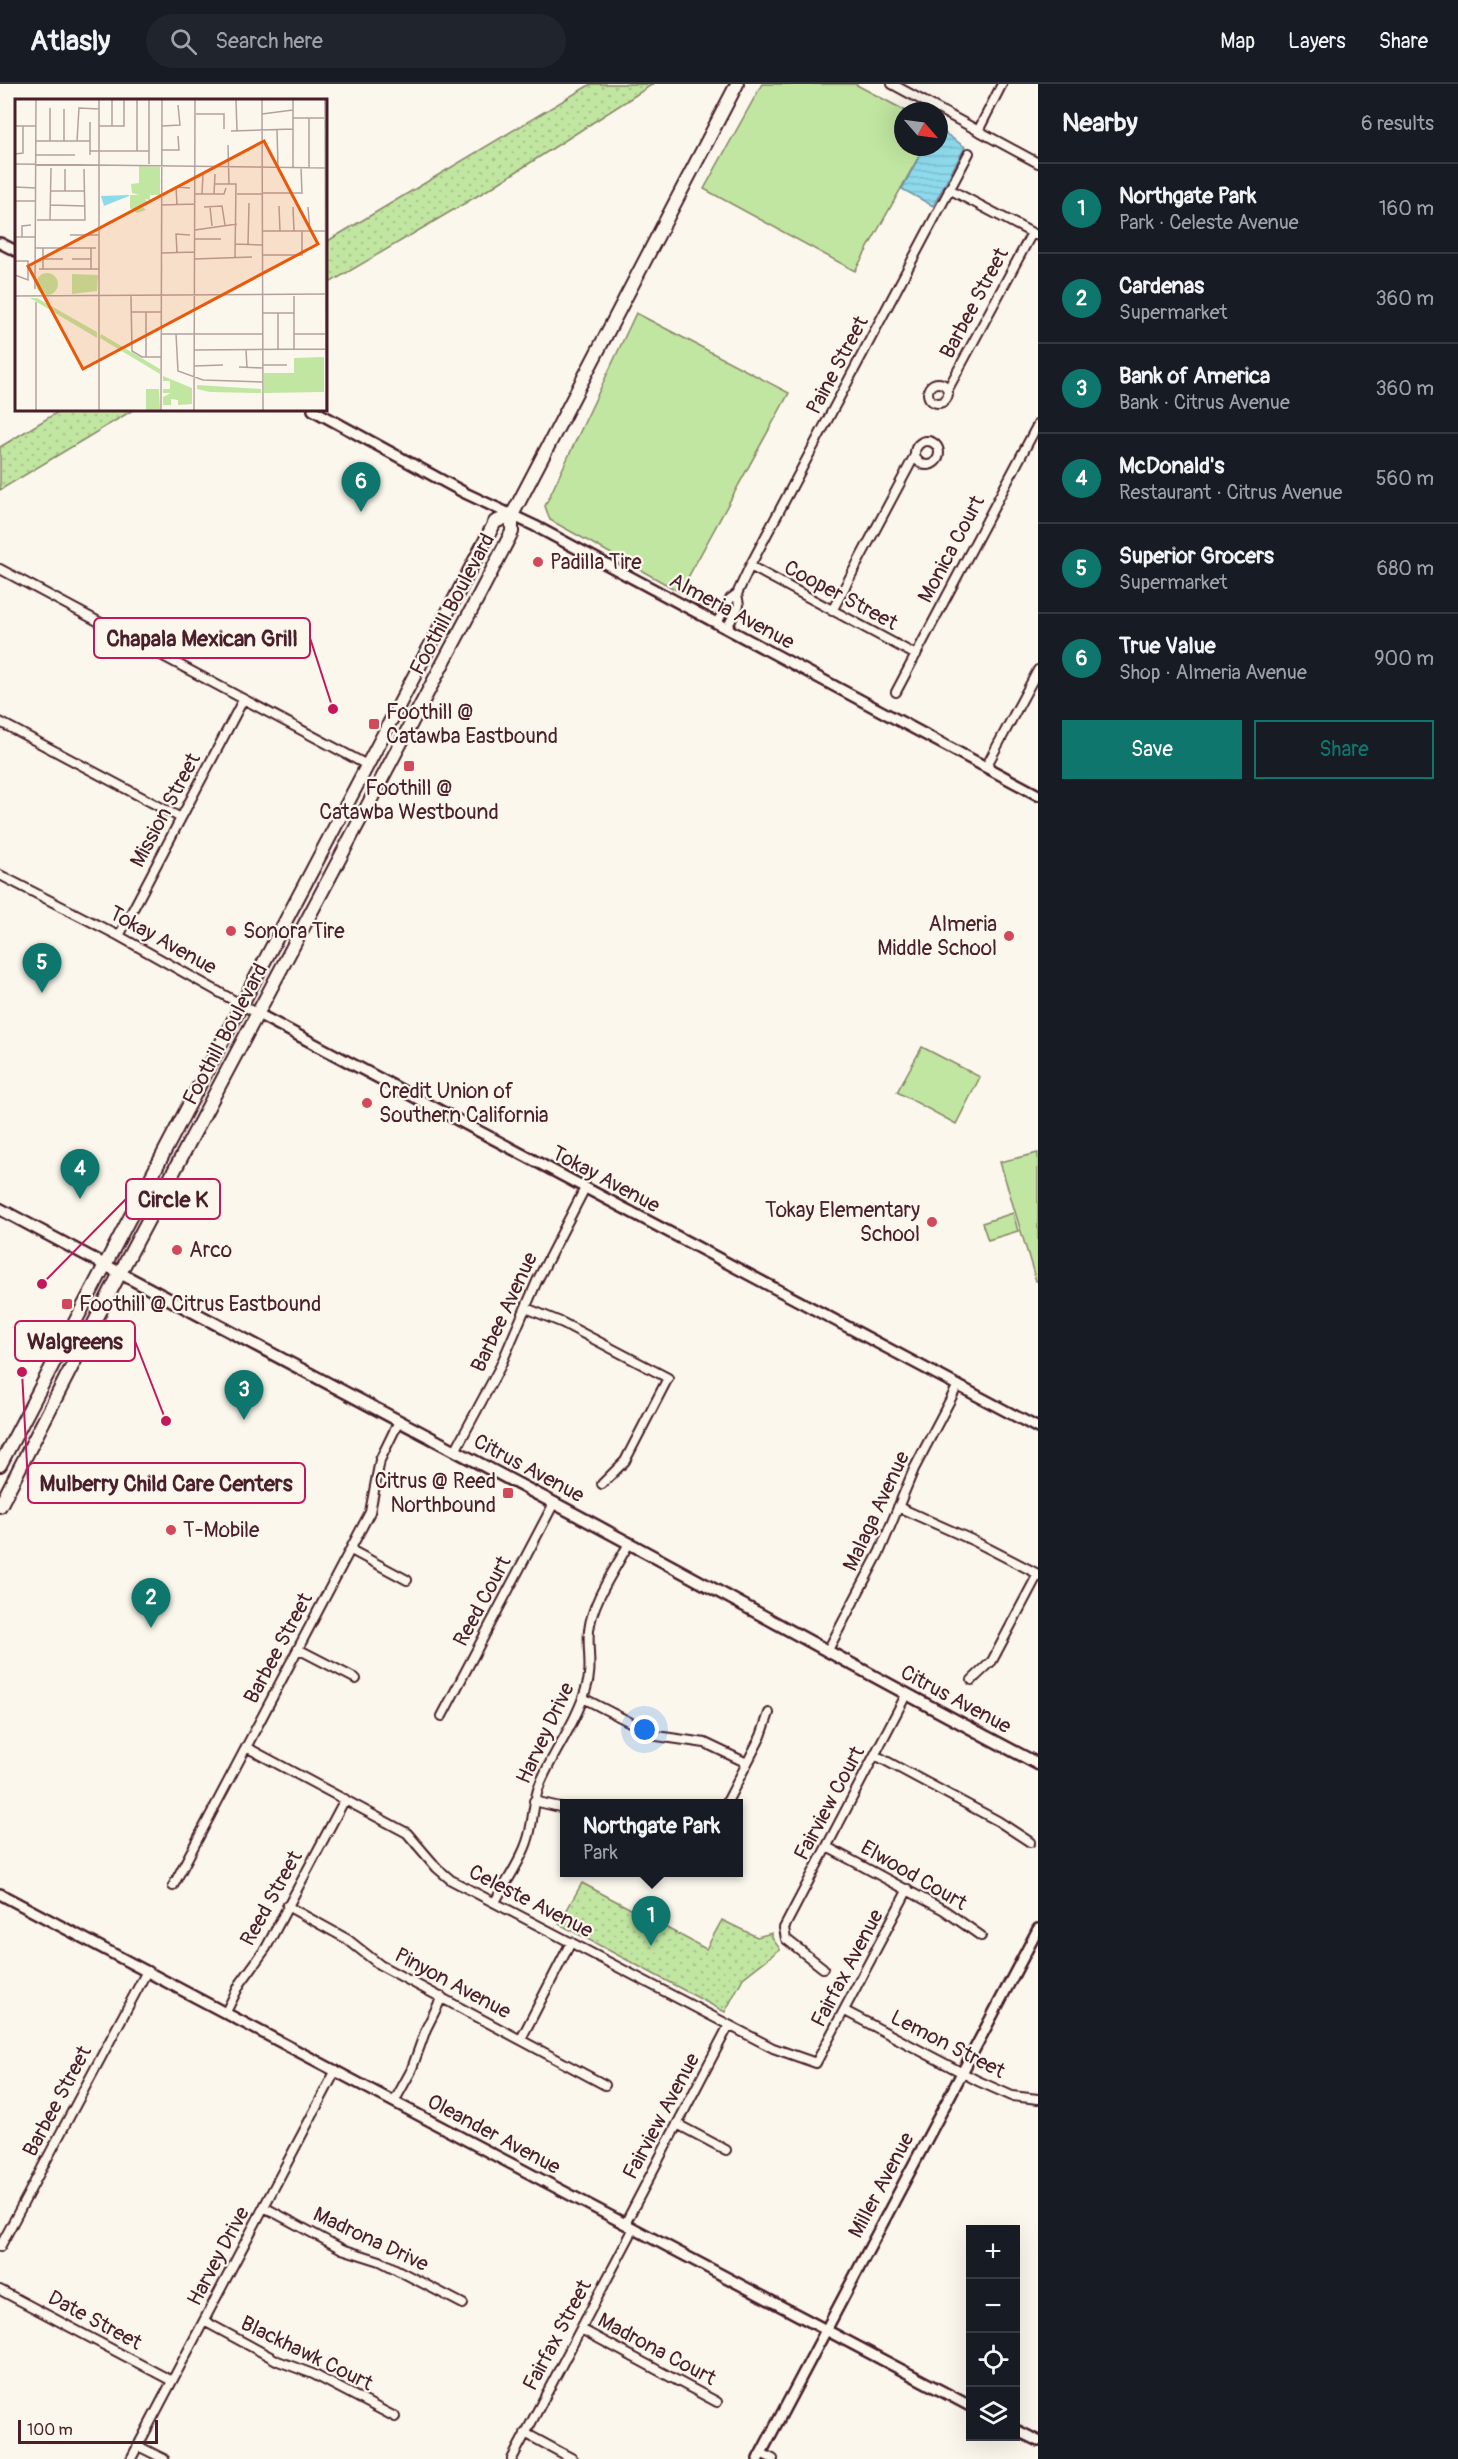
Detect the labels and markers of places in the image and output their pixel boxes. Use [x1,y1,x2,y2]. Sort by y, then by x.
pin: 6 [342,462,380,512]
place label: Padilla Tire [550,549,642,576]
marker: Padilla Tire [531,555,545,569]
callout: Chapala Mexican Grill [94,618,310,658]
place label: Foothill @ Catawba Eastbound [386,699,558,750]
marker: Foothill @ Catawba Eastbound [367,717,381,731]
marker: Foothill @ Catawba Westbound [402,759,416,773]
place label: Foothill @ Catawba Westbound [319,775,499,826]
place label: Almeria Middle School [877,911,997,962]
place label: Sonora Tire [243,918,345,945]
marker: Sonora Tire [224,924,238,938]
marker: Almeria Middle School [1002,929,1016,943]
pin: 5 [22,944,62,993]
place label: Credit Union of Southern California [379,1078,549,1129]
marker: Credit Union of Southern California [360,1096,374,1110]
pin: 4 [60,1150,100,1199]
callout: Circle K [126,1179,220,1219]
place label: Tokay Elementary School [765,1197,920,1248]
marker: Tokay Elementary School [925,1215,939,1229]
place label: Arco [189,1237,232,1264]
marker: Arco [170,1243,184,1257]
place label: Foothill @ Citrus Eastbound [79,1291,321,1318]
marker: Foothill @ Citrus Eastbound [60,1297,74,1311]
callout: Walgreens [15,1321,135,1361]
pin: 3 [224,1370,264,1420]
callout: Mulberry Child Care Centers [28,1463,305,1503]
place label: Citrus @ Reed Northbound [374,1468,496,1519]
marker: Citrus @ Reed Northbound [501,1486,515,1500]
place label: T-Mobile [183,1517,260,1544]
marker: T-Mobile [164,1523,178,1537]
pin: 2 [132,1578,170,1628]
pin: 1 [632,1896,670,1946]

